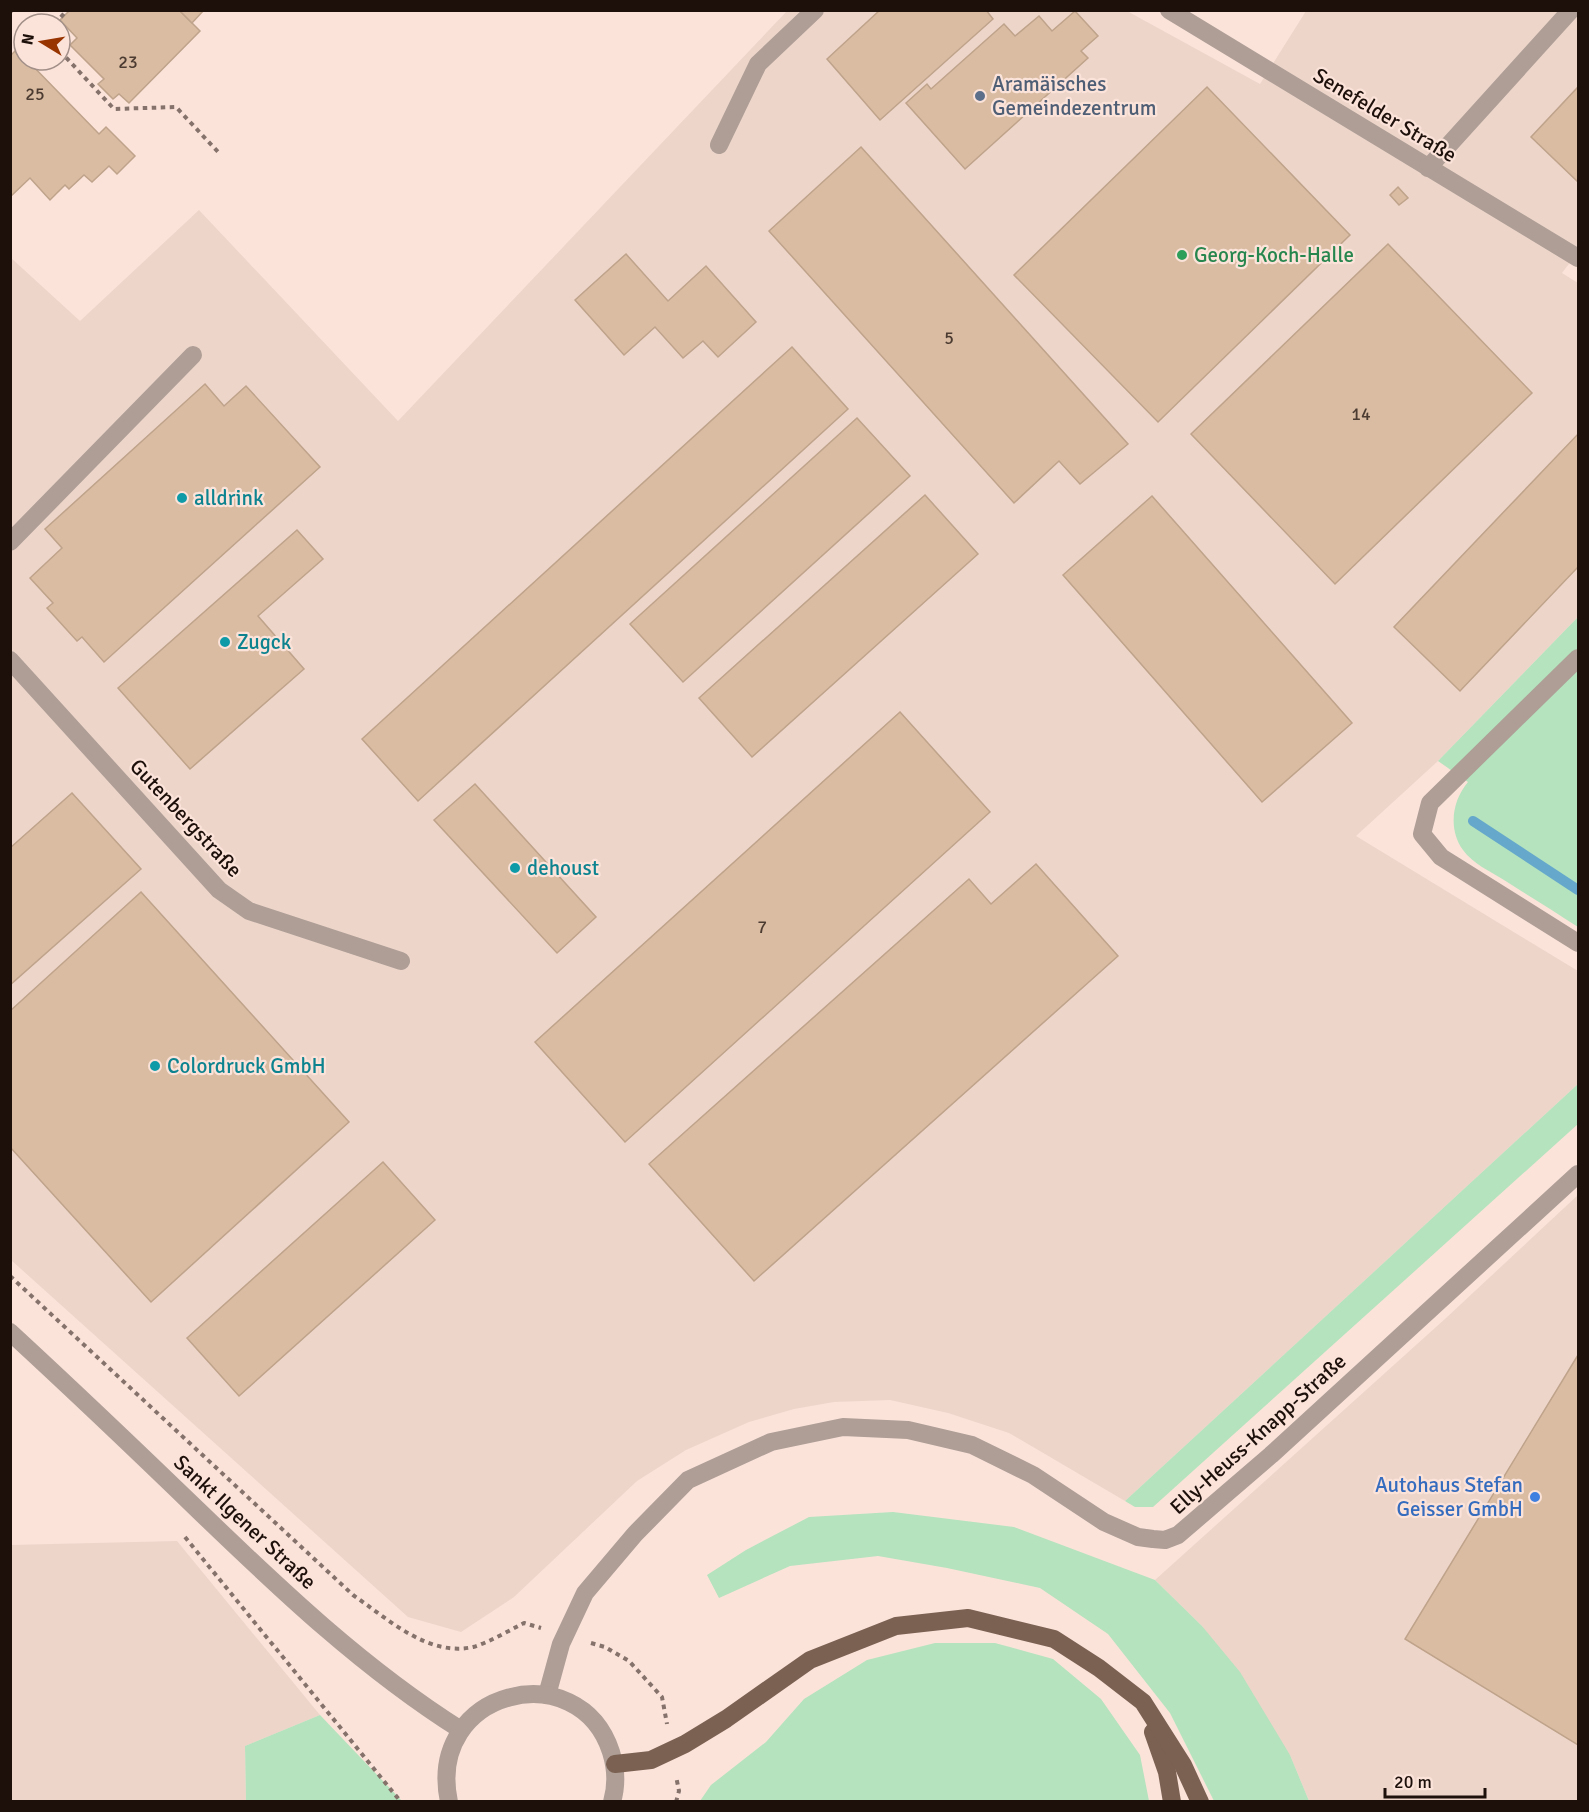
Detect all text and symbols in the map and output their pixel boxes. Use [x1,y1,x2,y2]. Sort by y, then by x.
north arrow [12,12,72,72]
text: N [17,32,39,47]
house number: 23 [118,51,138,73]
street label: Senefelder Straße [1309,62,1461,168]
place label: Aramäisches Gemeindezentrum [992,71,1156,121]
house number: 25 [25,83,45,105]
marker: Aramäisches Gemeindezentrum [973,89,987,103]
place label: Georg-Koch-Halle [1194,242,1354,268]
marker: Georg-Koch-Halle [1175,248,1189,262]
house number: 5 [944,327,954,349]
house number: 14 [1351,403,1371,425]
place label: alldrink [194,485,264,511]
marker: alldrink [175,491,189,505]
place label: Zugck [237,629,292,655]
marker: Zugck [218,635,232,649]
street label: Gutenbergstraße [124,753,248,883]
place label: dehoust [527,855,599,881]
marker: dehoust [508,861,522,875]
house number: 7 [757,916,767,938]
place label: Colordruck GmbH [167,1053,326,1079]
marker: Colordruck GmbH [148,1059,162,1073]
street label: Elly-Heuss-Knapp-Straße [1165,1348,1351,1520]
street label: Sankt Ilgener Straße [168,1449,322,1595]
place label: Autohaus Stefan Geisser GmbH [1375,1472,1523,1522]
marker: Autohaus Stefan Geisser GmbH [1528,1490,1542,1504]
scale bar [1385,1761,1486,1799]
text: 20 m [1394,1771,1432,1793]

